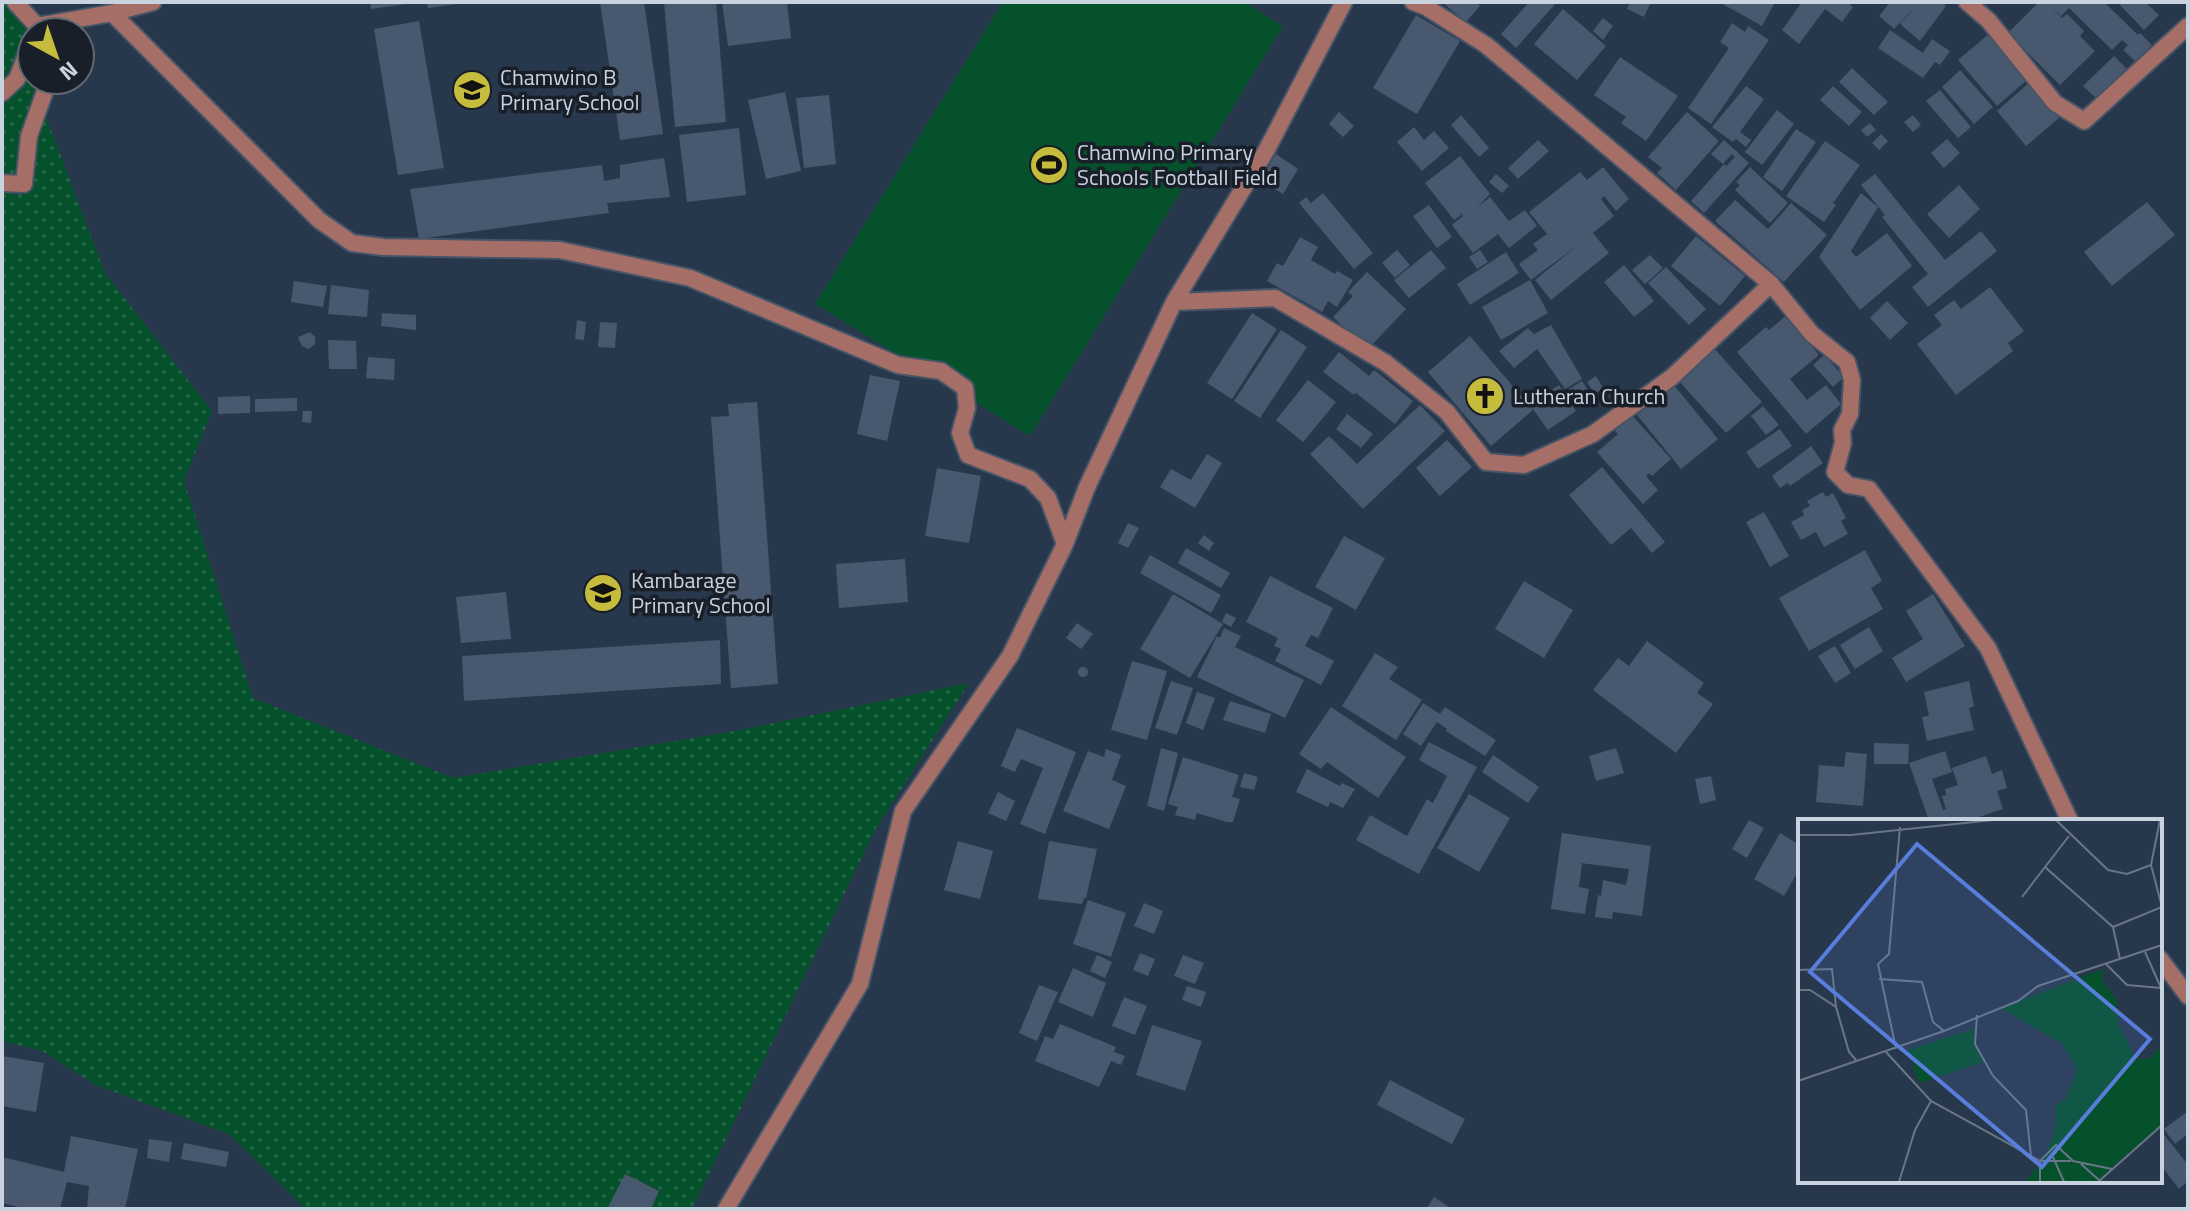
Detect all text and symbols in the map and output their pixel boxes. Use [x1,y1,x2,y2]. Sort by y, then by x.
north arrow [16,16,96,96]
text: N [52,53,86,89]
place label: Chamwino B Primary School [500,60,640,119]
school or university icon: Chamwino B Primary School [451,69,493,111]
place label: Chamwino Primary Schools Football Field [1077,135,1278,194]
sports icon: Chamwino Primary Schools Football Field [1028,144,1070,186]
church icon: Lutheran Church [1464,375,1506,417]
place label: Lutheran Church [1513,379,1665,413]
place label: Kambarage Primary School [631,563,771,622]
school or university icon: Kambarage Primary School [582,572,624,614]
inset map [1798,819,2162,1183]

